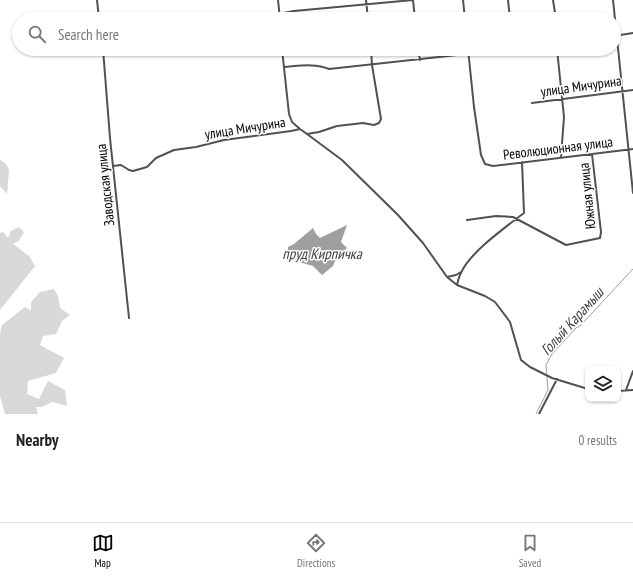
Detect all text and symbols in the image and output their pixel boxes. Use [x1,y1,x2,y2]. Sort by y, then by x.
search box [12,12,621,56]
icon: search [26,23,48,45]
text: Search here [58,25,119,44]
street label: улица Мичурина [539,71,623,101]
street label: улица Мичурина [203,113,287,143]
street label: Революционная улица [502,132,614,164]
street label: Заводская улица [92,143,118,227]
street label: Южная улица [575,162,599,230]
water label: пруд Кирпичка [282,244,363,263]
water label: Голый Карамыш [536,282,608,359]
map controls [585,366,621,402]
button: layers [585,366,621,402]
text: Nearby [16,429,59,451]
text: 0 results [578,432,617,449]
tab: Map [92,532,114,570]
tab: Directions [297,532,335,570]
tab: Saved [519,532,541,570]

